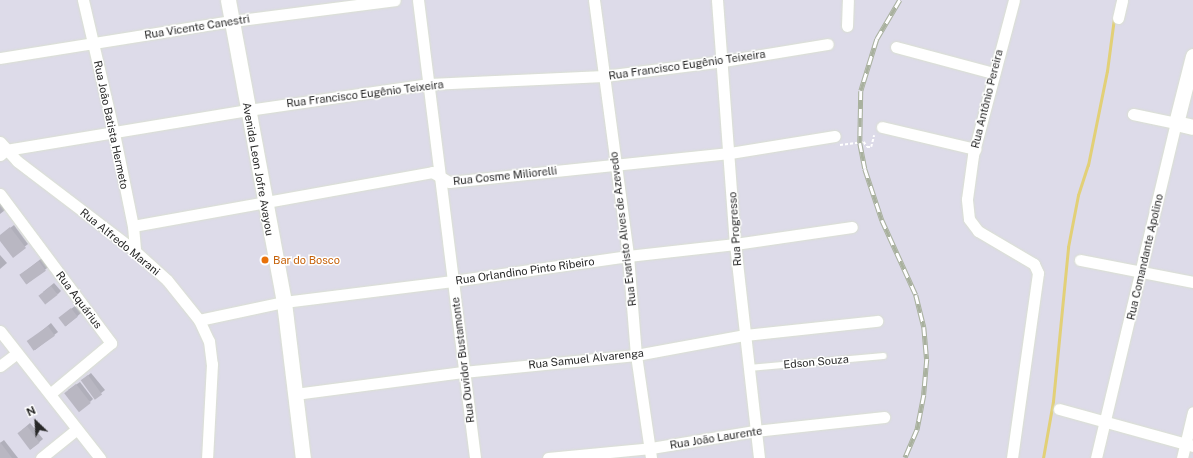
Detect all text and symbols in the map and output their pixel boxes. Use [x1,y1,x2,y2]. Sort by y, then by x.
street label: Rua Vicente Canestri [143,12,251,42]
street label: Rua Francisco Eugênio Teixeira [608,47,766,83]
street label: Rua Antônio Pereira [968,48,1006,150]
street label: Rua João Batista Hermeto [91,59,131,191]
street label: Rua Francisco Eugênio Teixeira [286,78,444,110]
street label: Avenida Leon Jofre Avayou [240,101,276,237]
street label: Rua Evaristo Alves de Azevedo [607,151,639,307]
street label: Rua Cosme Miliorelli [452,164,558,188]
street label: Rua Progresso [726,191,744,267]
street label: Rua Comandante Apolino [1124,193,1166,321]
street label: Rua Alfredo Marani [78,206,162,278]
place label: Bar do Bosco [273,253,340,267]
marker: Bar do Bosco [260,255,270,265]
street label: Rua Orlandino Pinto Ribeiro [455,255,595,287]
street label: Rua Aquárius [53,269,105,331]
street label: Rua Ouvidor Bustamonte [449,296,477,424]
street label: Rua Samuel Alvarenga [528,346,644,372]
street label: Edson Souza [783,353,849,371]
north arrow [16,402,56,442]
text: N [24,404,37,418]
street label: Rua João Laurente [669,424,763,452]

